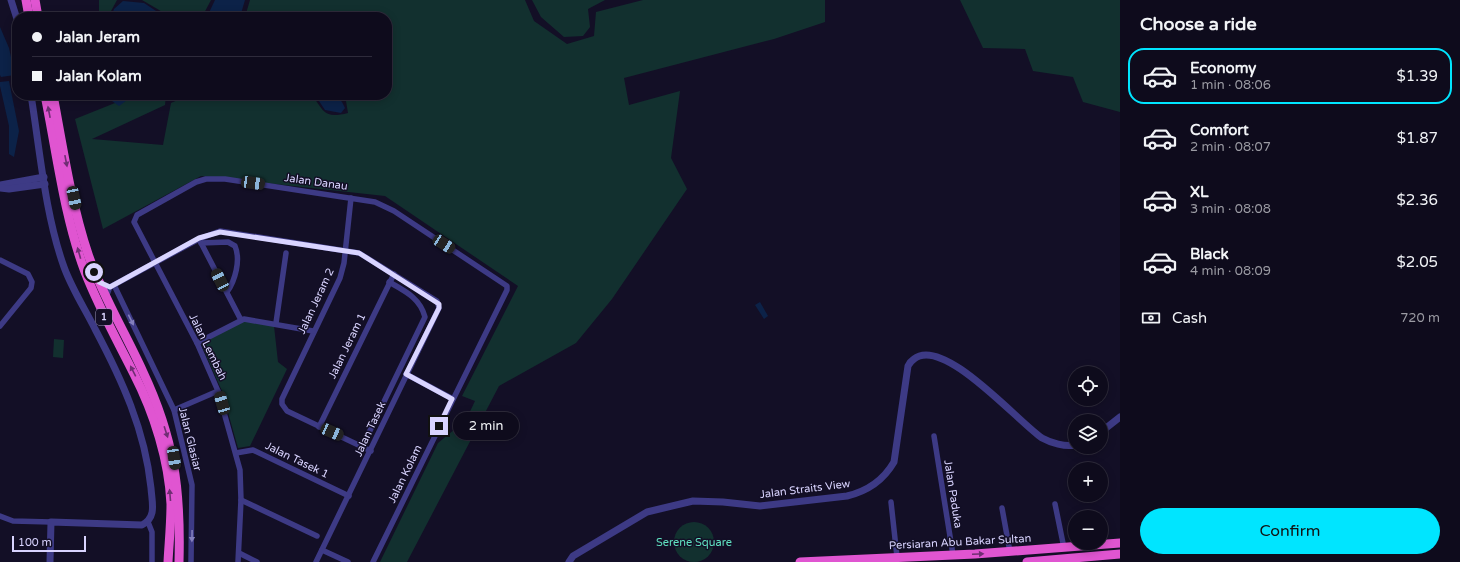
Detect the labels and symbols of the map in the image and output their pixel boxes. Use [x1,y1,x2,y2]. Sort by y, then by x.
one-way arrow [45,106,51,119]
one-way arrow [63,155,69,167]
street label: Jalan Danau [284,171,348,193]
car [240,175,266,191]
car [66,185,82,211]
car [431,232,457,256]
one-way arrow [76,247,82,259]
route start [85,263,103,281]
street label: Jalan Jeram 2 [295,266,337,336]
car [209,267,231,293]
road number: 1 [96,309,112,325]
street label: Jalan Jeram 1 [326,311,368,381]
street label: Jalan Lembah [186,312,230,382]
one-way arrow [128,314,134,326]
one-way arrow [130,365,136,377]
car [213,390,231,416]
street label: Jalan Tasek [352,399,388,459]
street label: Jalan Glasiar [176,406,204,473]
callout: 2 min [453,412,519,440]
route end [430,417,448,435]
car [319,422,345,442]
one-way arrow [164,427,170,439]
street label: Jalan Tasek 1 [263,439,331,481]
street label: Jalan Kolam [385,443,425,505]
car [166,445,182,471]
street label: Jalan Paduka [941,459,965,529]
street label: Jalan Straits View [759,477,851,501]
one-way arrow [166,489,173,501]
one-way arrow [189,530,195,543]
street label: Persiaran Abu Bakar Sultan [888,532,1032,552]
scale bar [12,534,86,553]
park label: Serene Square [656,536,732,549]
one-way arrow [972,550,984,557]

